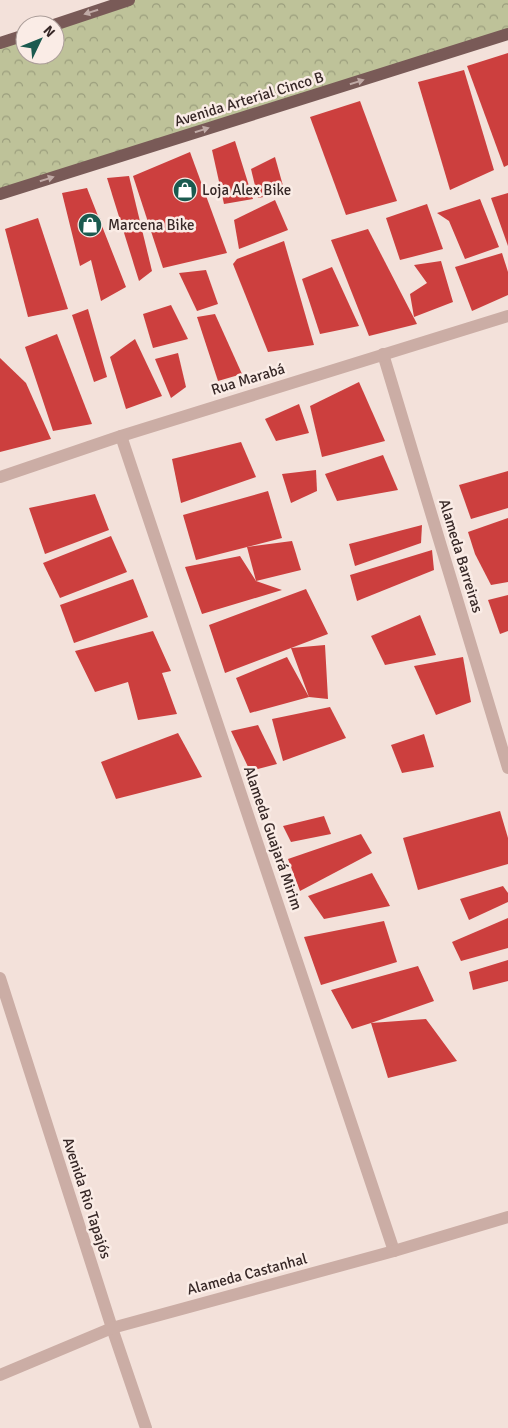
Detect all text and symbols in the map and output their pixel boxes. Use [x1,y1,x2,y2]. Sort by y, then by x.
one-way arrow [84,9,99,17]
north arrow [15,15,65,65]
text: N [40,22,59,41]
street label: Avenida Arterial Cinco B [172,68,326,130]
one-way arrow [349,78,364,85]
one-way arrow [194,126,209,134]
one-way arrow [39,175,54,182]
shop icon: Loja Alex Bike [172,177,198,203]
place label: Loja Alex Bike [202,181,291,199]
shop icon: Marcena Bike [77,212,103,238]
place label: Marcena Bike [108,216,194,234]
street label: Rua Marabá [209,359,287,399]
street label: Alameda Barreiras [435,497,487,615]
street label: Alameda Guajará Mirim [240,764,306,912]
street label: Avenida Rio Tapajós [59,1135,115,1261]
street label: Alameda Castanhal [185,1249,309,1299]

